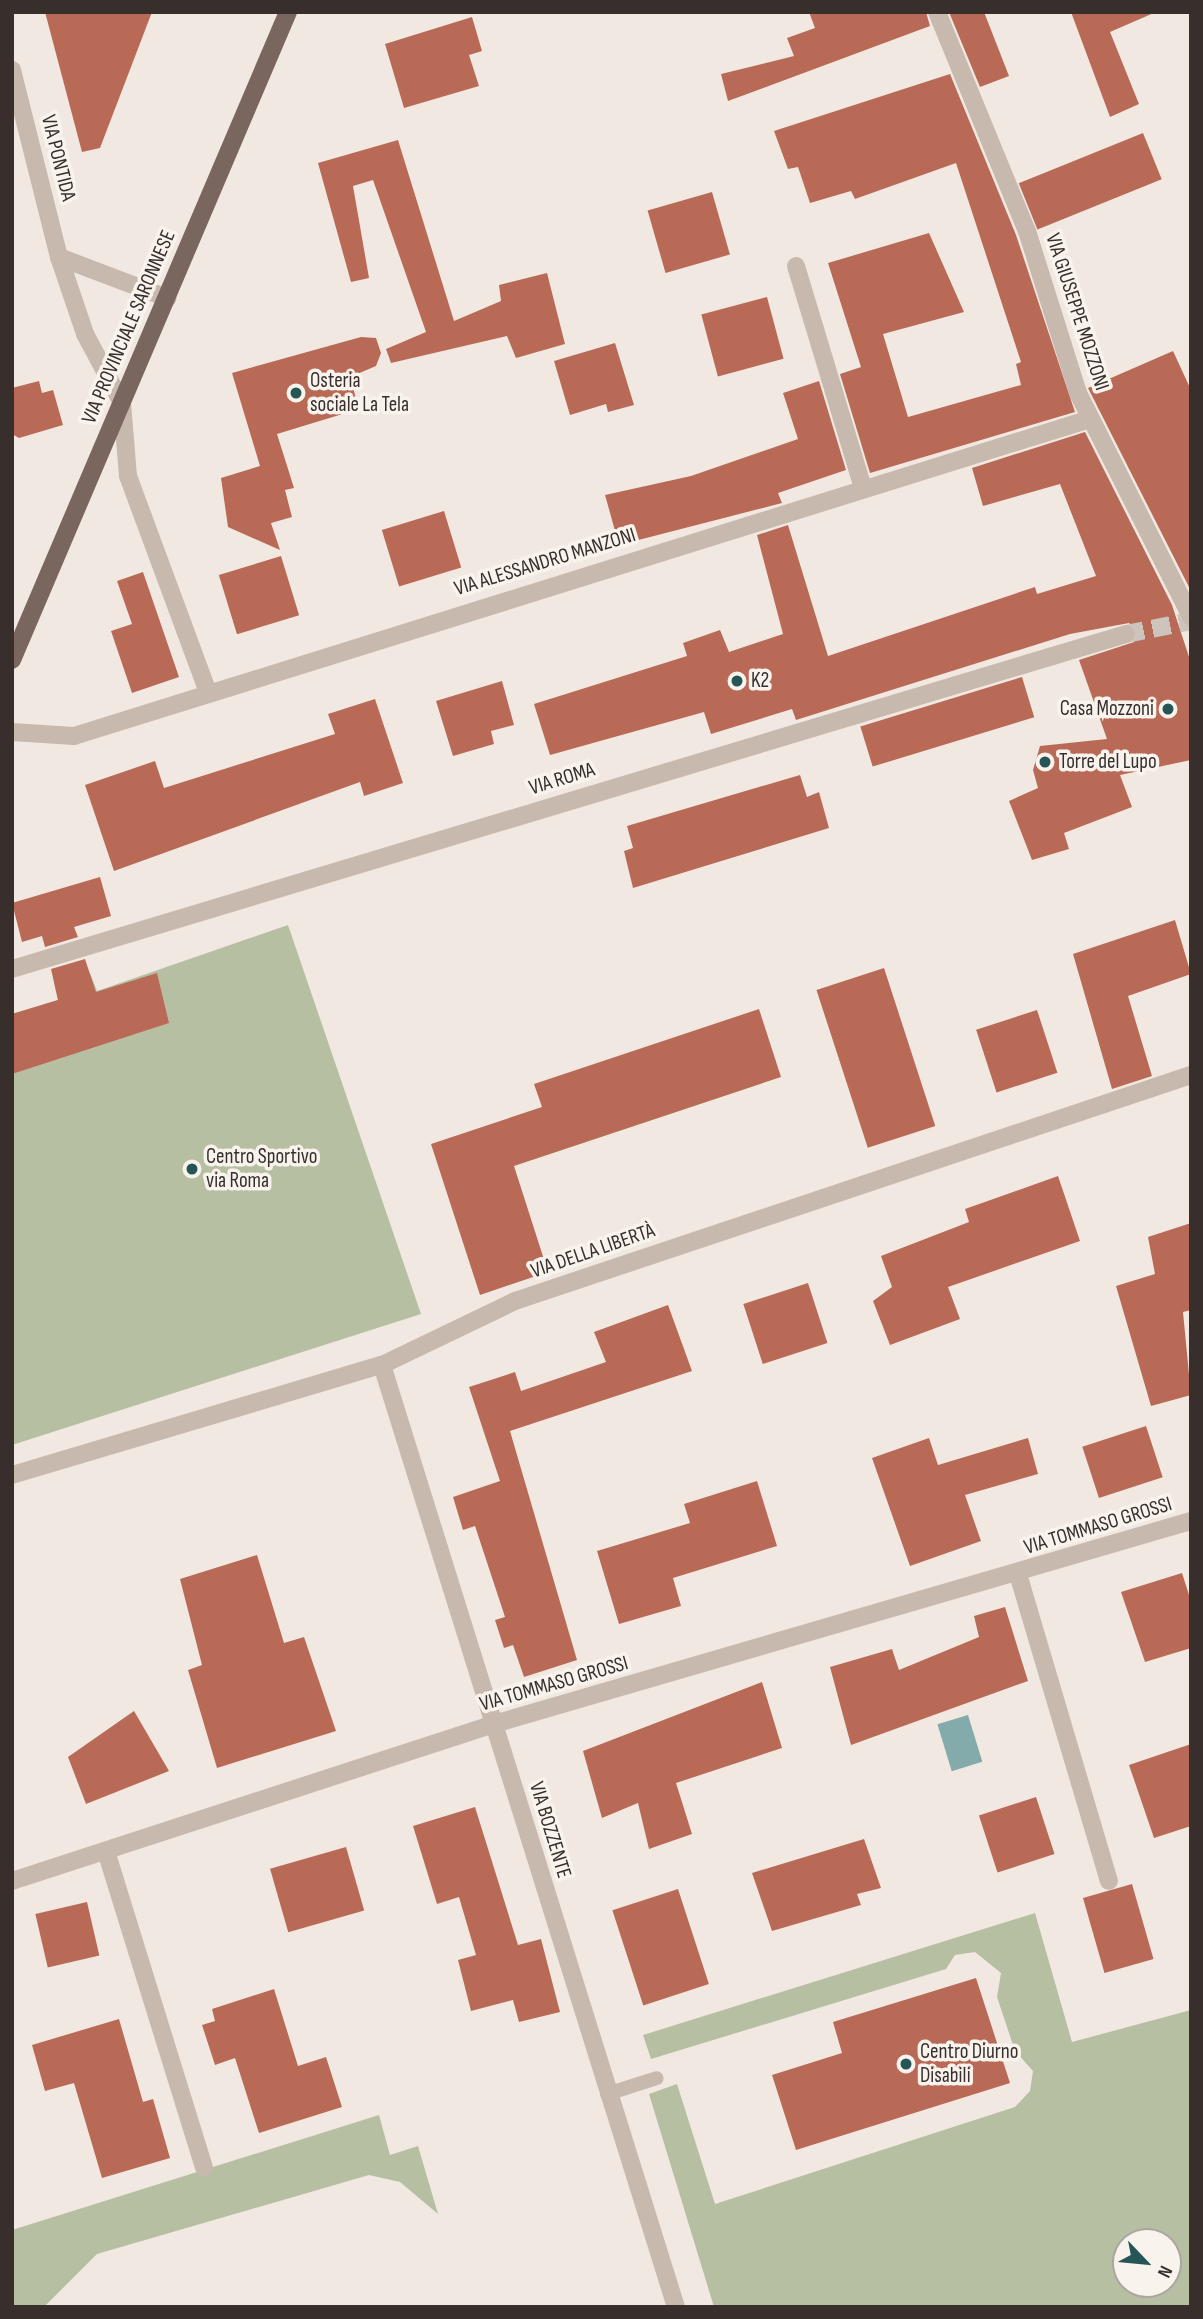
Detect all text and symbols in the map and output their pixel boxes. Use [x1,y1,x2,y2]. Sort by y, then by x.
street label: VIA PONTIDA [35,112,81,204]
street label: VIA PROVINCIALE SARONNESE [77,226,181,428]
street label: VIA GIUSEPPE MOZZONI [1040,230,1114,394]
place label: Osteria sociale La Tela [310,368,409,418]
marker: Osteria sociale La Tela [288,385,304,401]
street label: VIA ALESSANDRO MANZONI [451,522,639,602]
place label: K2 [751,668,769,694]
marker: K2 [729,673,745,689]
place label: Casa Mozzoni [1060,696,1154,722]
marker: Casa Mozzoni [1160,701,1176,717]
place label: Torre del Lupo [1059,749,1157,775]
marker: Torre del Lupo [1037,754,1053,770]
street label: VIA ROMA [526,757,598,801]
place label: Centro Sportivo via Roma [206,1144,317,1194]
marker: Centro Sportivo via Roma [184,1161,200,1177]
street label: VIA DELLA LIBERTÀ [528,1218,658,1284]
street label: VIA TOMMASO GROSSI [1021,1492,1175,1560]
street label: VIA TOMMASO GROSSI [477,1651,631,1717]
street label: VIA BOZZENTE [523,1779,577,1881]
place label: Centro Diurno Disabili [920,2039,1018,2089]
marker: Centro Diurno Disabili [898,2056,914,2072]
north arrow [1112,2228,1182,2298]
text: N [1152,2262,1177,2281]

